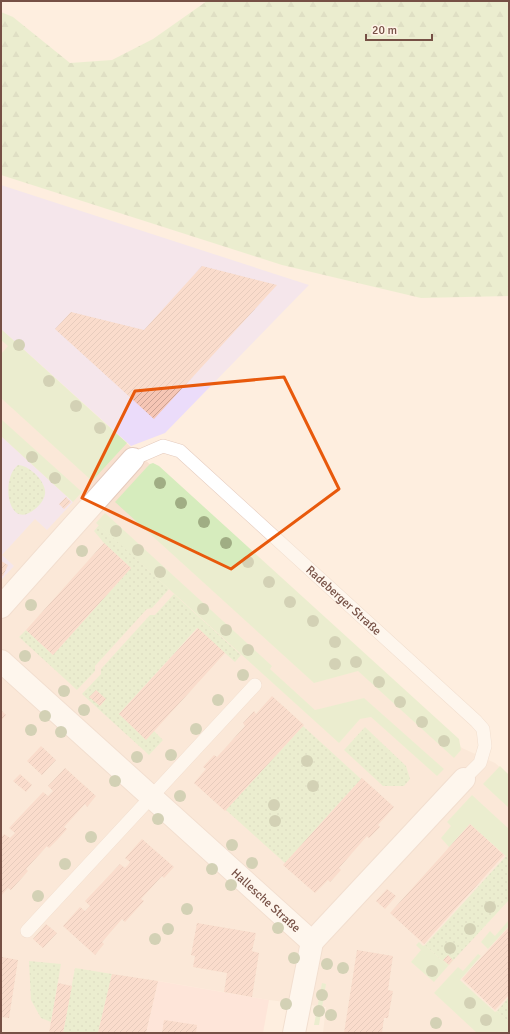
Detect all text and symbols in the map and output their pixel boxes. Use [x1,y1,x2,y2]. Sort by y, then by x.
scale bar [366,16,432,42]
text: 20 m [372,23,397,38]
street label: Radeberger Straße [303,563,384,639]
street label: Hallesche Straße [228,866,303,936]

